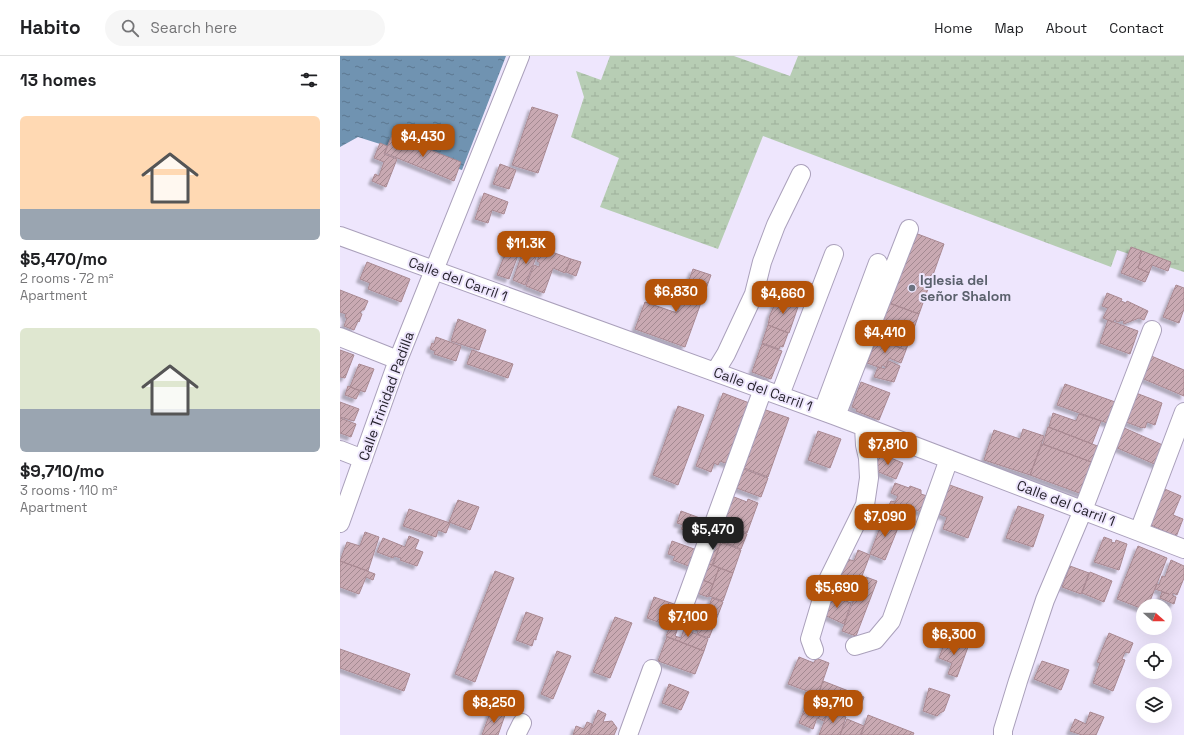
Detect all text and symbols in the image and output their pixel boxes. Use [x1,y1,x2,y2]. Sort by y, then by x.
search box [105,10,385,46]
text: Habito [20,15,81,40]
icon: search [119,17,141,39]
text: Search here [151,18,237,37]
text: Home [934,19,972,37]
text: Map [994,19,1024,37]
text: About [1046,19,1087,37]
text: Contact [1109,19,1164,37]
text: 13 homes [20,69,96,91]
icon: filters [298,69,320,91]
pin: $4,430 [390,124,456,158]
text: $4,430 [401,128,445,145]
icon: home [134,142,206,214]
pin: $11.3K [493,231,559,265]
text: $11.3K [506,235,546,252]
text: $5,470/mo [20,248,107,270]
street label: Calle del Carril 1 [406,253,510,305]
text: 2 rooms · 72 m² [20,270,113,287]
place label: Iglesia del señor Shalom [920,271,1011,305]
pin: $6,830 [643,279,709,313]
pin: $4,660 [750,281,816,315]
text: $6,830 [654,283,698,300]
marker: Iglesia del señor Shalom [907,283,917,293]
text: $4,660 [761,285,805,302]
text: Apartment [20,287,88,304]
pin: $4,410 [852,320,918,354]
text: $4,410 [864,324,906,341]
street label: Calle Trinidad Padilla [354,329,418,463]
icon: home [134,354,206,426]
street label: Calle del Carril 1 [711,363,815,415]
pin: $7,810 [855,432,921,466]
text: $7,810 [868,436,908,453]
text: $9,710/mo [20,460,105,482]
street label: Calle del Carril 1 [1014,476,1118,530]
text: 3 rooms · 110 m² [20,482,118,499]
text: Apartment [20,499,88,516]
pin: $7,090 [852,504,918,538]
text: $7,090 [864,508,906,525]
pin: $5,470 [680,517,746,551]
text: $5,470 [692,521,734,538]
pin: $5,690 [804,575,870,609]
text: $5,690 [815,579,859,596]
north arrow [1136,599,1172,635]
map controls [1136,599,1172,723]
pin: $7,100 [655,604,721,638]
text: $7,100 [668,608,708,625]
pin: $6,300 [921,622,987,656]
text: $6,300 [932,626,976,643]
button: locate [1136,643,1172,679]
button: layers [1136,687,1172,723]
pin: $8,250 [461,690,527,724]
pin: $9,710 [800,690,866,724]
text: $8,250 [472,694,516,711]
text: $9,710 [813,694,853,711]

